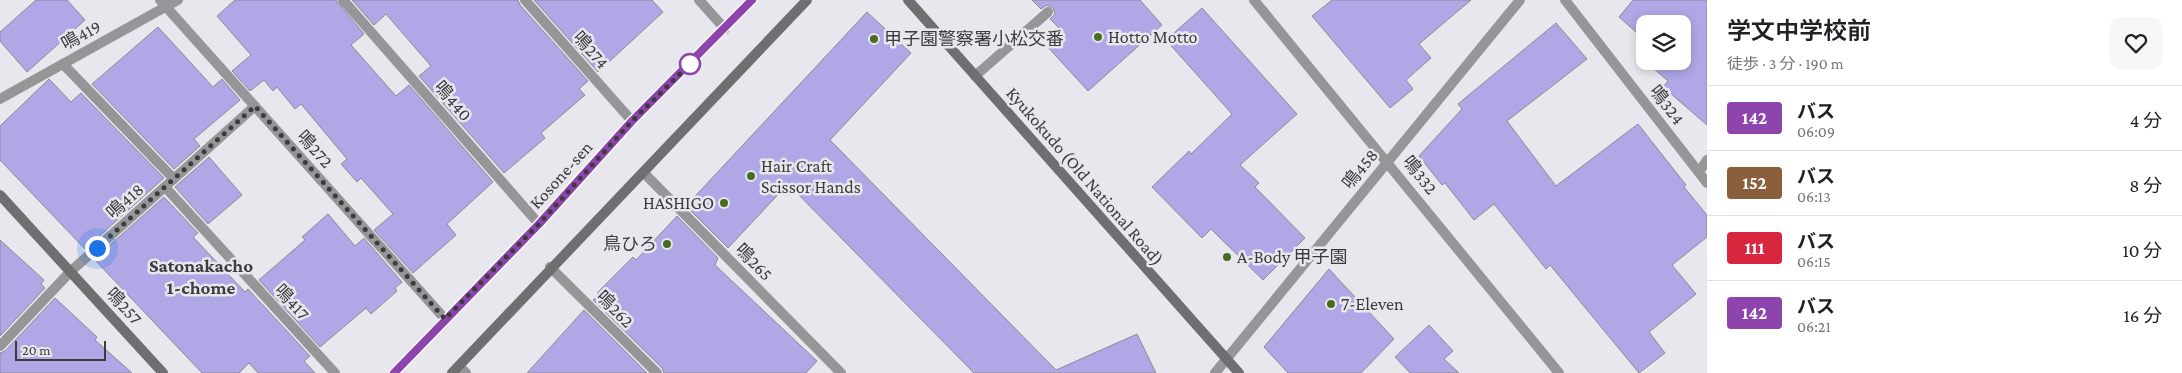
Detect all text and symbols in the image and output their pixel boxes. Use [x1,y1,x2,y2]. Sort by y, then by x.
map controls [1636,15,1691,70]
button: layers [1636,15,1691,70]
street label: 鳴419 [58,16,104,54]
text: 学文中学校前 [1727,17,1871,44]
button: heart [2110,17,2162,69]
street label: 鳴274 [569,27,613,73]
place label: Hotto Motto [1108,27,1198,47]
place label: 甲子園警察署小松交番 [884,29,1064,49]
marker: Hotto Motto [1092,31,1104,43]
marker: 甲子園警察署小松交番 [868,33,880,45]
unlabelled marker [679,53,701,75]
text: 徒歩 · 3 分 · 190 m [1727,55,1844,72]
street label: 鳴440 [430,77,476,125]
street label: 鳴324 [1646,81,1688,129]
street label: Kyukokudo (Old National Road) [1002,83,1168,270]
text: バス [1797,101,1835,122]
text: 142 [1742,108,1767,128]
text: 4 分 [2130,110,2162,131]
text: 06:09 [1797,123,1835,140]
street label: 鳴272 [293,126,337,172]
street label: Kosone-sen [525,137,597,213]
street label: 鳴458 [1338,145,1382,193]
street label: 鳴332 [1399,152,1441,198]
place label: Hair Craft Scissor Hands [761,156,861,197]
text: バス [1797,166,1835,187]
marker: Hair Craft Scissor Hands [745,170,757,182]
text: 152 [1742,173,1767,193]
text: 8 分 [2129,175,2162,196]
street label: 鳴418 [102,179,148,223]
text: 06:13 [1797,188,1831,205]
place label: HASHIGO [643,193,714,213]
marker: HASHIGO [718,197,730,209]
text: バス [1797,231,1835,252]
place label: 鳥ひろ [603,234,657,254]
your location [85,236,110,261]
marker: 鳥ひろ [661,238,673,250]
text: 111 [1744,238,1765,258]
street label: 鳴265 [731,239,777,285]
text: 10 分 [2122,240,2162,261]
place label: A-Body 甲子園 [1237,247,1348,267]
marker: A-Body 甲子園 [1221,251,1233,263]
text: 06:15 [1797,253,1831,270]
district label: Satonakacho 1-chome [149,255,253,298]
street label: 鳴417 [271,280,313,324]
street label: 鳴257 [102,284,146,328]
street label: 鳴262 [592,286,638,332]
place label: 7-Eleven [1341,294,1404,314]
text: バス [1797,296,1835,317]
marker: 7-Eleven [1325,298,1337,310]
text: 142 [1742,303,1767,323]
text: 16 分 [2123,305,2162,326]
text: 06:21 [1797,318,1831,335]
scale bar [15,338,106,361]
text: 20 m [22,342,50,358]

